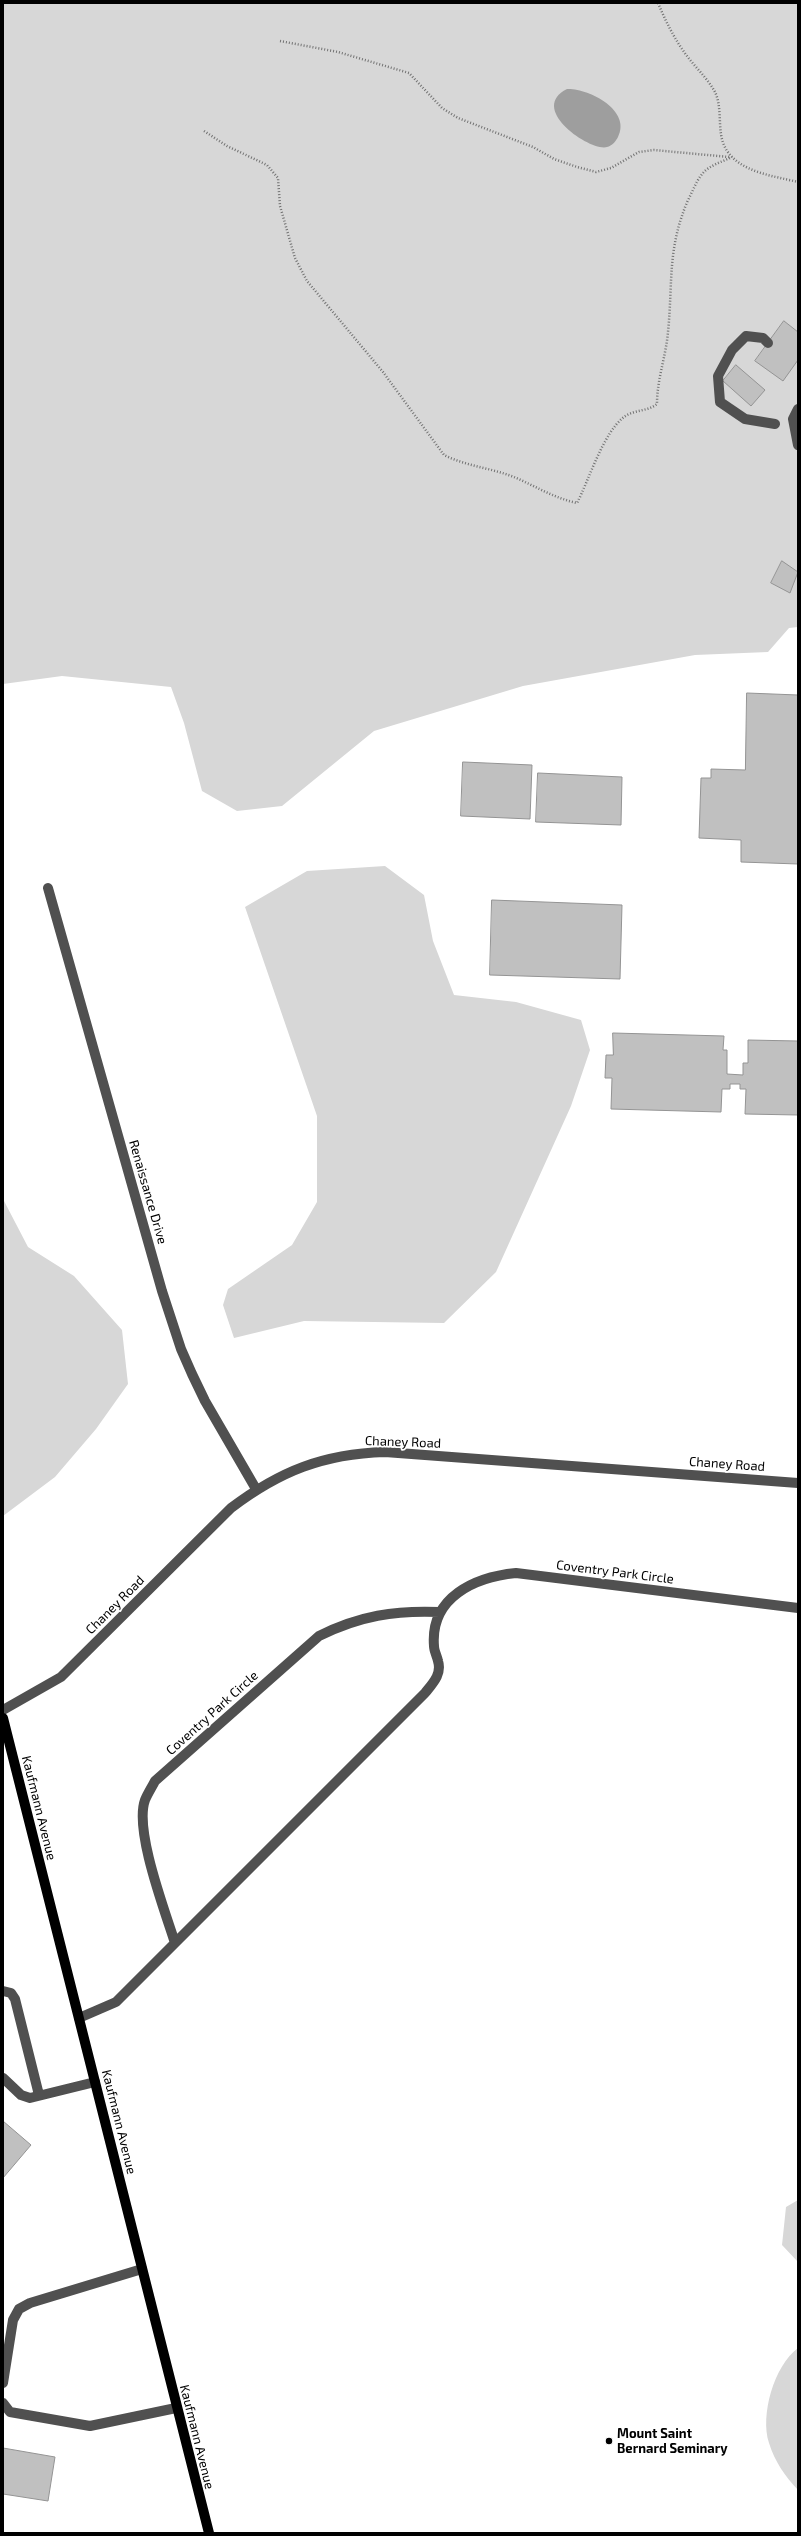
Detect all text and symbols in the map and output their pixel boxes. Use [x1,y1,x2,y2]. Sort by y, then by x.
street label: Renaissance Drive [126,1138,170,1246]
street label: Chaney Road [365,1433,441,1451]
street label: Chaney Road [688,1454,766,1474]
street label: Coventry Park Circle [555,1557,675,1587]
street label: Chaney Road [83,1573,147,1637]
street label: Coventry Park Circle [163,1668,261,1758]
street label: Kaufmann Avenue [18,1754,60,1862]
street label: Kaufmann Avenue [98,2068,140,2176]
street label: Kaufmann Avenue [176,2383,218,2491]
place label: Mount Saint Bernard Seminary [617,2426,728,2457]
marker: Mount Saint Bernard Seminary [604,2436,614,2446]

